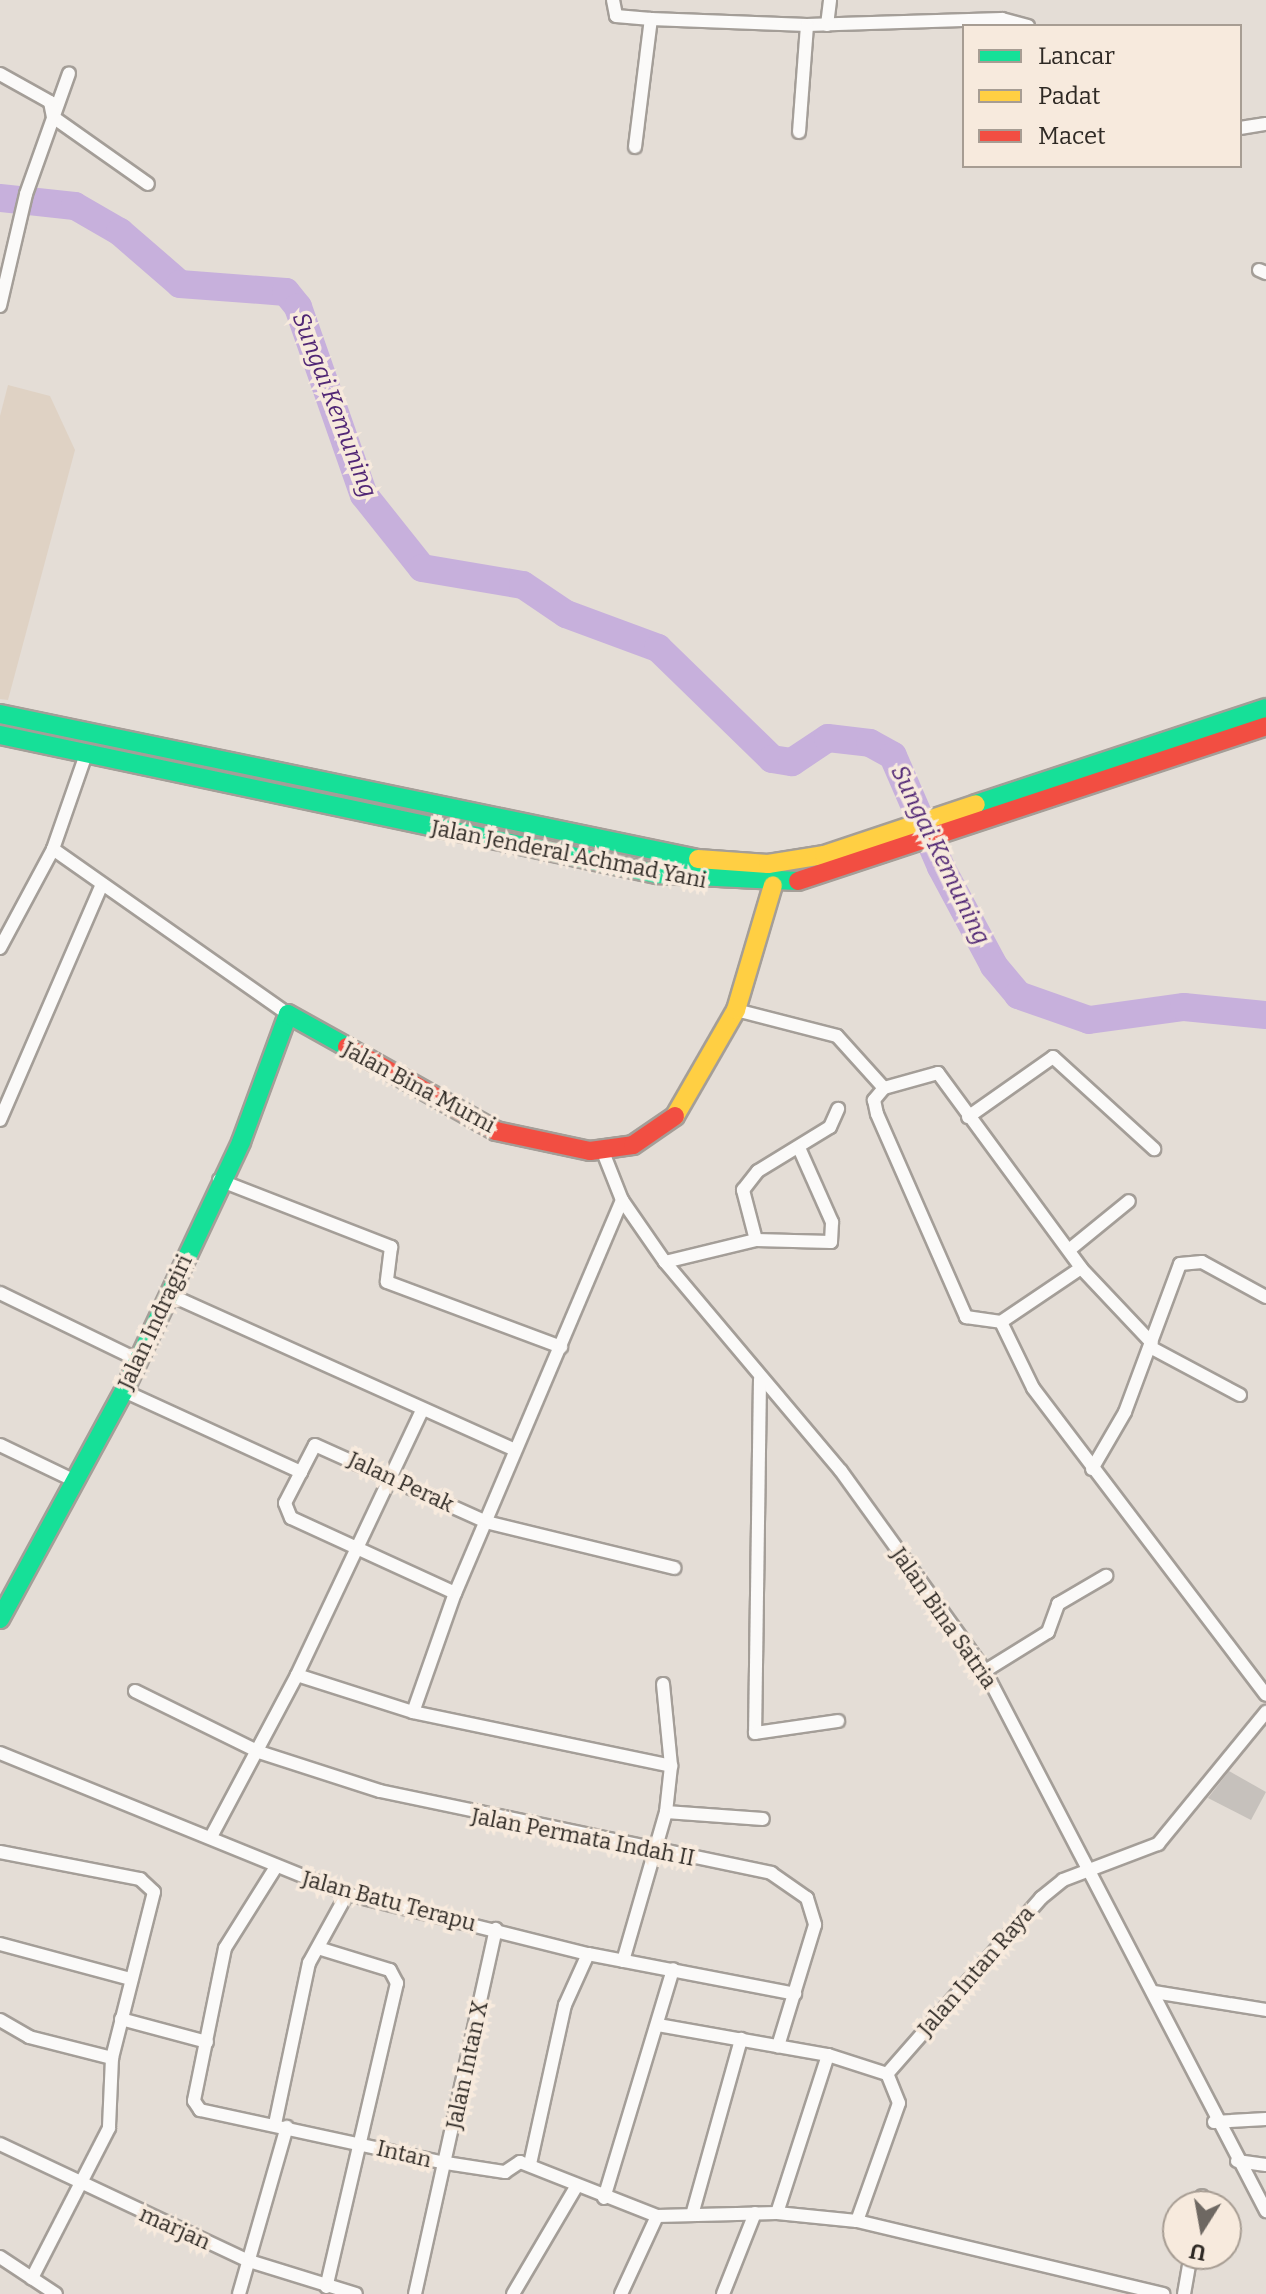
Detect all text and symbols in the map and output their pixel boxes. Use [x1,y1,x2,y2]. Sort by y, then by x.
legend [962,24,1242,168]
text: Lancar [1038,42,1115,70]
text: Padat [1038,82,1101,110]
text: Macet [1038,122,1106,150]
water label: Sungai Kemuning [285,308,383,502]
water label: Sungai Kemuning [884,761,996,949]
street label: Jalan Jenderal Achmad Yani [429,814,709,894]
street label: Jalan Bina Murni [338,1036,500,1138]
street label: Jalan Indragiri [112,1250,198,1394]
street label: Jalan Perak [344,1446,458,1518]
street label: Jalan Bina Satria [885,1542,1003,1694]
street label: Jalan Permata Indah II [469,1802,697,1872]
street label: Jalan Batu Terapu [299,1865,479,1937]
street label: Jalan Intan Raya [912,1901,1040,2041]
street label: Jalan Intan X [441,1999,493,2131]
street label: Intan [374,2135,434,2173]
north arrow [1162,2190,1242,2270]
street label: marjan [136,2201,214,2255]
text: U [1187,2237,1208,2267]

